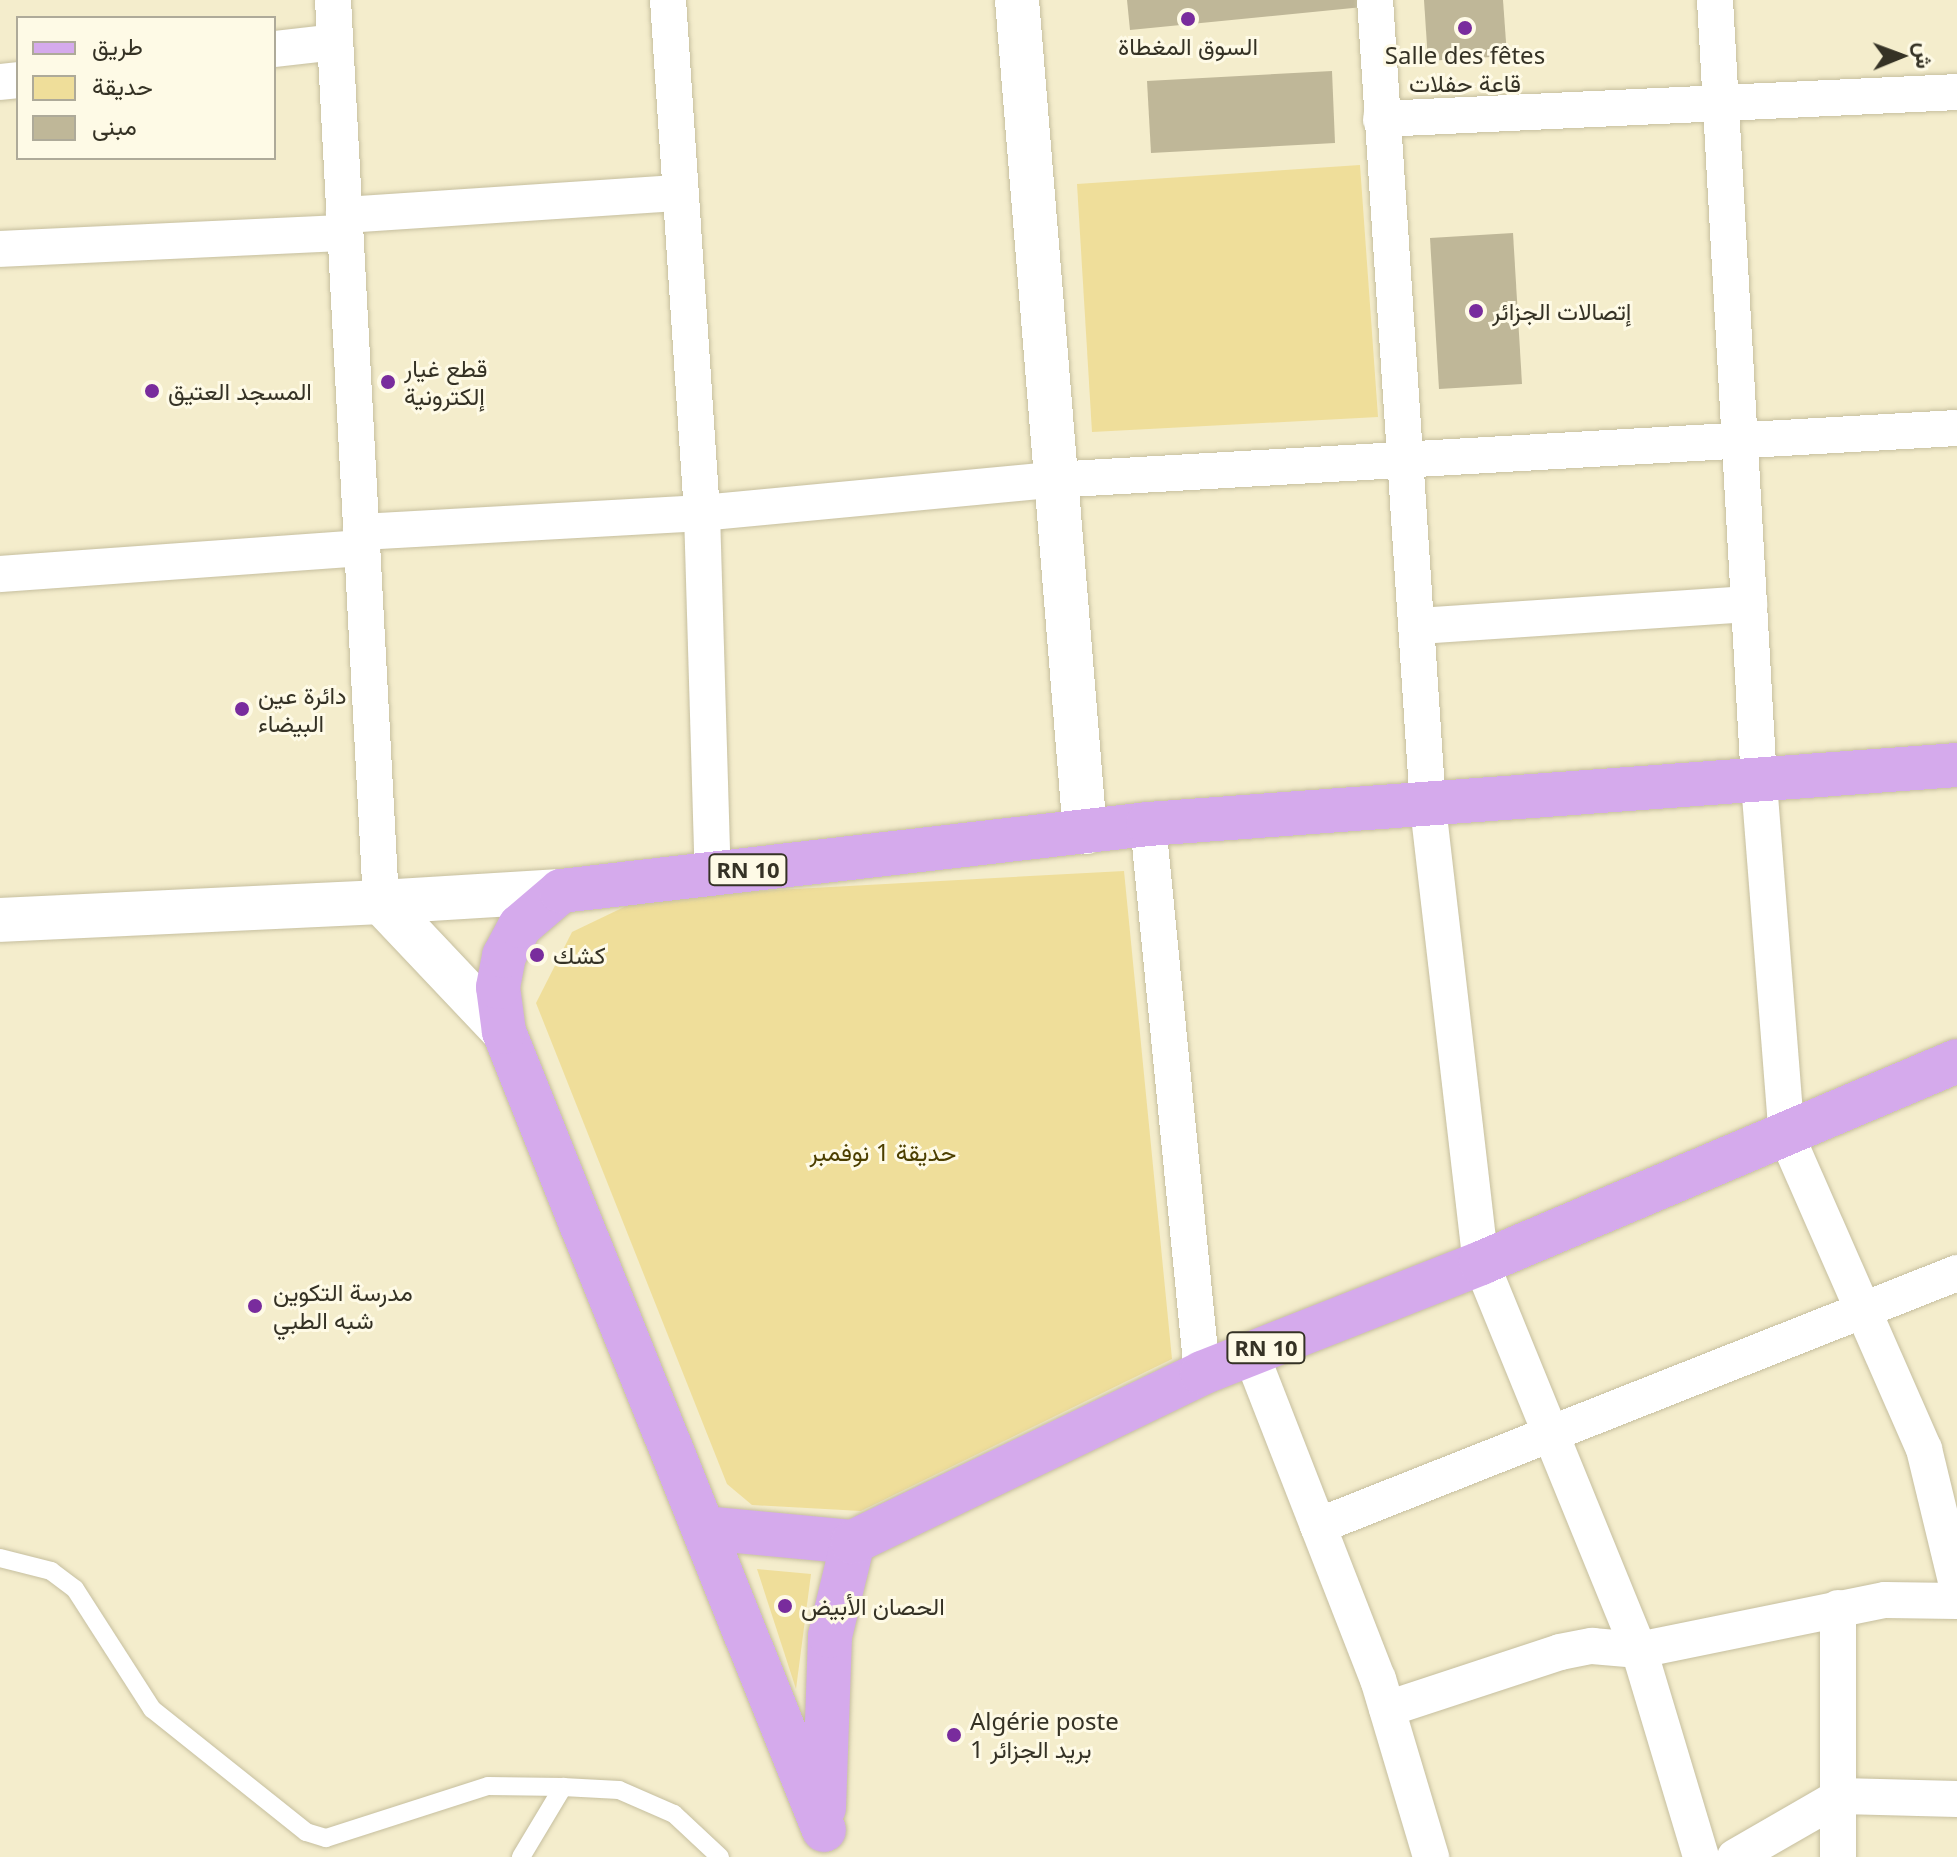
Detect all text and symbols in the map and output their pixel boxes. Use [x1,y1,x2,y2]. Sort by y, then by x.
marker: السوق المغطاة [1179,10,1197,28]
legend [16,16,276,160]
north arrow [1861,16,1941,96]
marker: Salle des fêtes قاعة حفلات [1456,19,1474,37]
text: طريق [92,29,143,62]
place label: السوق المغطاة [1118,32,1258,60]
place label: Salle des fêtes قاعة حفلات [1385,41,1545,97]
text: ش [1910,42,1940,69]
text: حديقة [92,69,153,102]
text: مبنى [92,109,137,142]
place label: إتصالات الجزائر [1492,297,1631,325]
marker: إتصالات الجزائر [1467,302,1485,320]
place label: قطع غيار إلكترونية [404,354,488,410]
marker: قطع غيار إلكترونية [379,373,397,391]
place label: المسجد العتيق [168,377,312,405]
marker: المسجد العتيق [143,382,161,400]
place label: دائرة عين البيضاء [258,681,347,737]
marker: دائرة عين البيضاء [233,700,251,718]
road number: RN 10 [708,852,788,888]
place label: كشك [553,941,606,969]
marker: كشك [528,946,546,964]
park label: حديقة 1 نوفمبر [810,1138,956,1166]
place label: مدرسة التكوين شبه الطبي [273,1278,413,1334]
marker: مدرسة التكوين شبه الطبي [244,1295,266,1317]
road number: RN 10 [1226,1330,1306,1366]
place label: الحصان الأبيض [801,1592,945,1620]
marker: الحصان الأبيض [776,1597,794,1615]
place label: Algérie poste 1 بريد الجزائر [970,1707,1119,1763]
marker: Algérie poste 1 بريد الجزائر [945,1726,963,1744]

